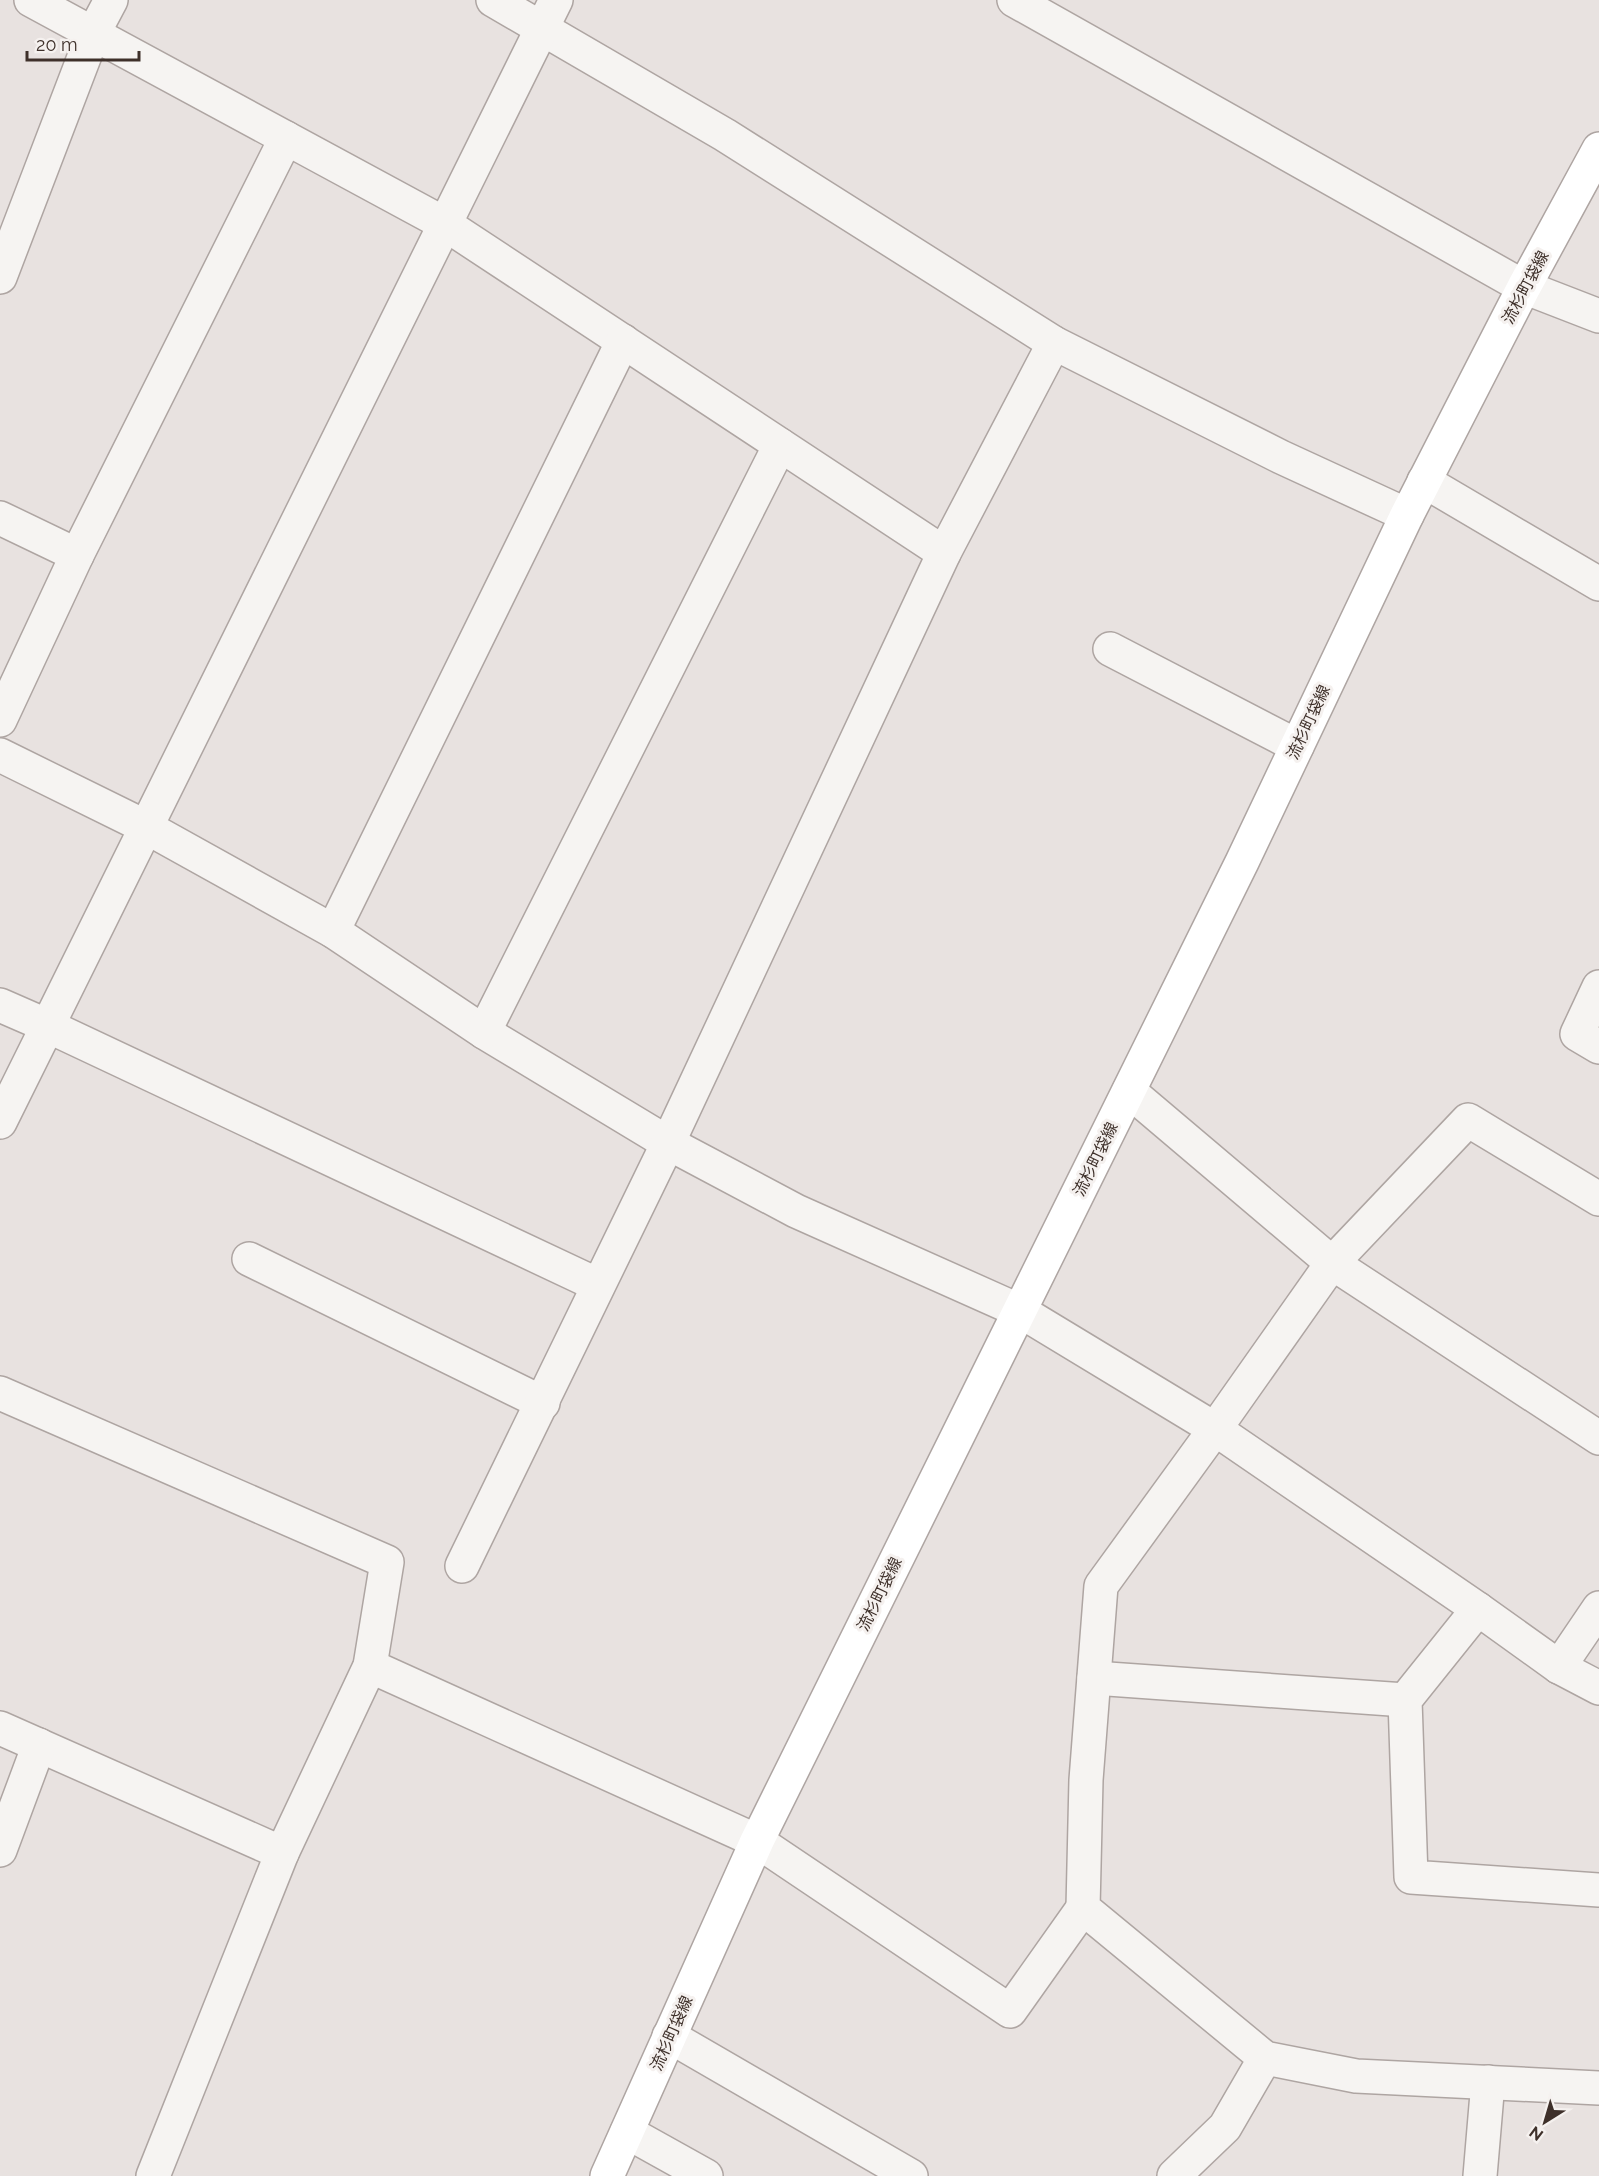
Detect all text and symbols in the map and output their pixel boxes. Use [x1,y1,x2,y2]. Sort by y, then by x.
scale bar [27,24,140,62]
text: 20 m [36,34,78,55]
street label: 流杉町袋線 [1498,247,1553,327]
street label: 流杉町袋線 [1283,682,1334,762]
street label: 流杉町袋線 [1069,1119,1122,1199]
street label: 流杉町袋線 [853,1554,906,1634]
street label: 流杉町袋線 [647,1993,696,2074]
north arrow [1515,2092,1575,2152]
text: N [1526,2122,1547,2145]

